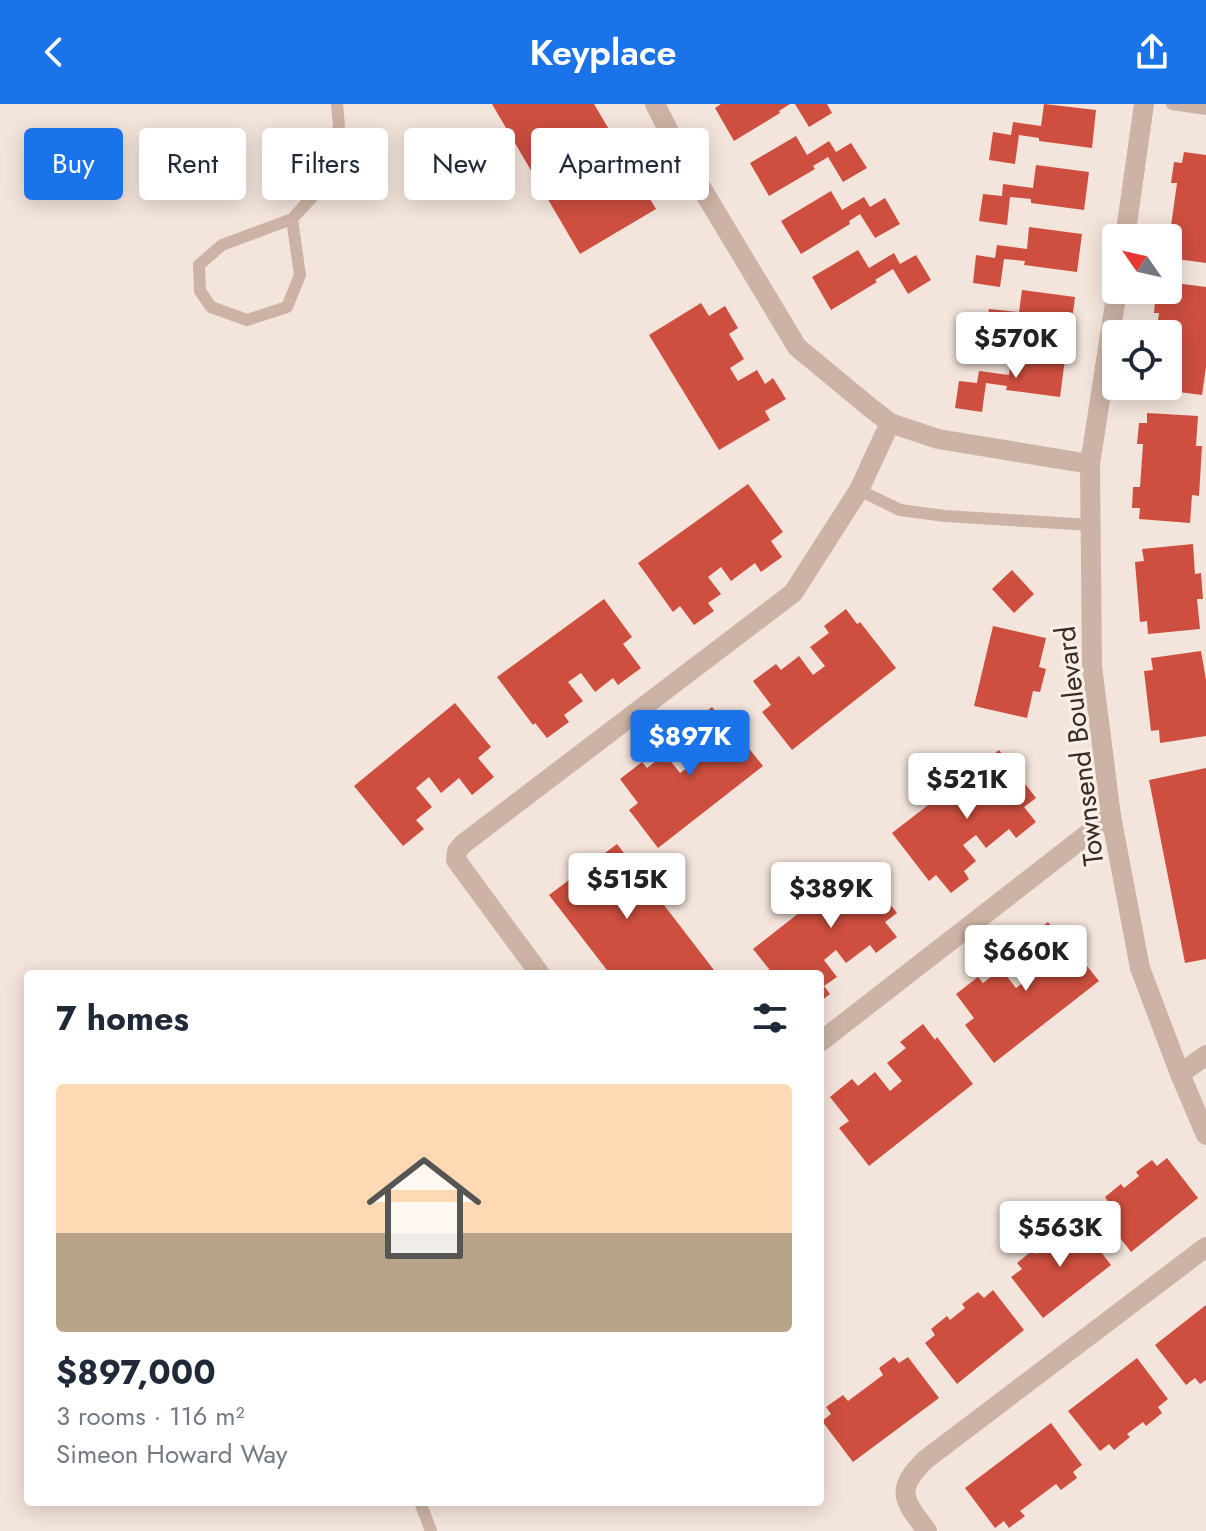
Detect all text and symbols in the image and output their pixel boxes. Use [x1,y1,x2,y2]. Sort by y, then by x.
text: Keyplace [529,26,677,78]
icon: back [32,30,76,74]
icon: share [1130,30,1174,74]
chip: Buy [24,128,123,200]
chip: Rent [139,128,246,200]
chip: Filters [262,128,388,200]
chip: New [404,128,515,200]
chip: Apartment [531,128,709,200]
north arrow [1102,224,1182,304]
map controls [1102,224,1182,400]
pin: $570K [960,312,1072,380]
text: $570K [974,319,1058,357]
button: locate [1102,320,1182,400]
street label: Townsend Boulevard [1044,624,1115,868]
pin: $897K [634,710,746,778]
text: $897K [649,717,731,755]
pin: $521K [911,753,1023,821]
text: $521K [926,760,1008,798]
pin: $515K [571,853,683,921]
text: $515K [586,860,668,898]
pin: $389K [775,862,887,930]
text: $389K [789,869,873,907]
pin: $660K [970,925,1082,993]
text: $660K [983,932,1069,970]
text: 7 homes [56,994,189,1043]
icon: filters [748,996,792,1040]
icon: home [352,1136,496,1280]
pin: $563K [1004,1201,1116,1269]
text: $563K [1018,1208,1102,1246]
text: $897,000 [56,1348,216,1397]
text: 3 rooms · 116 m² [56,1397,245,1435]
text: Simeon Howard Way [56,1435,287,1473]

